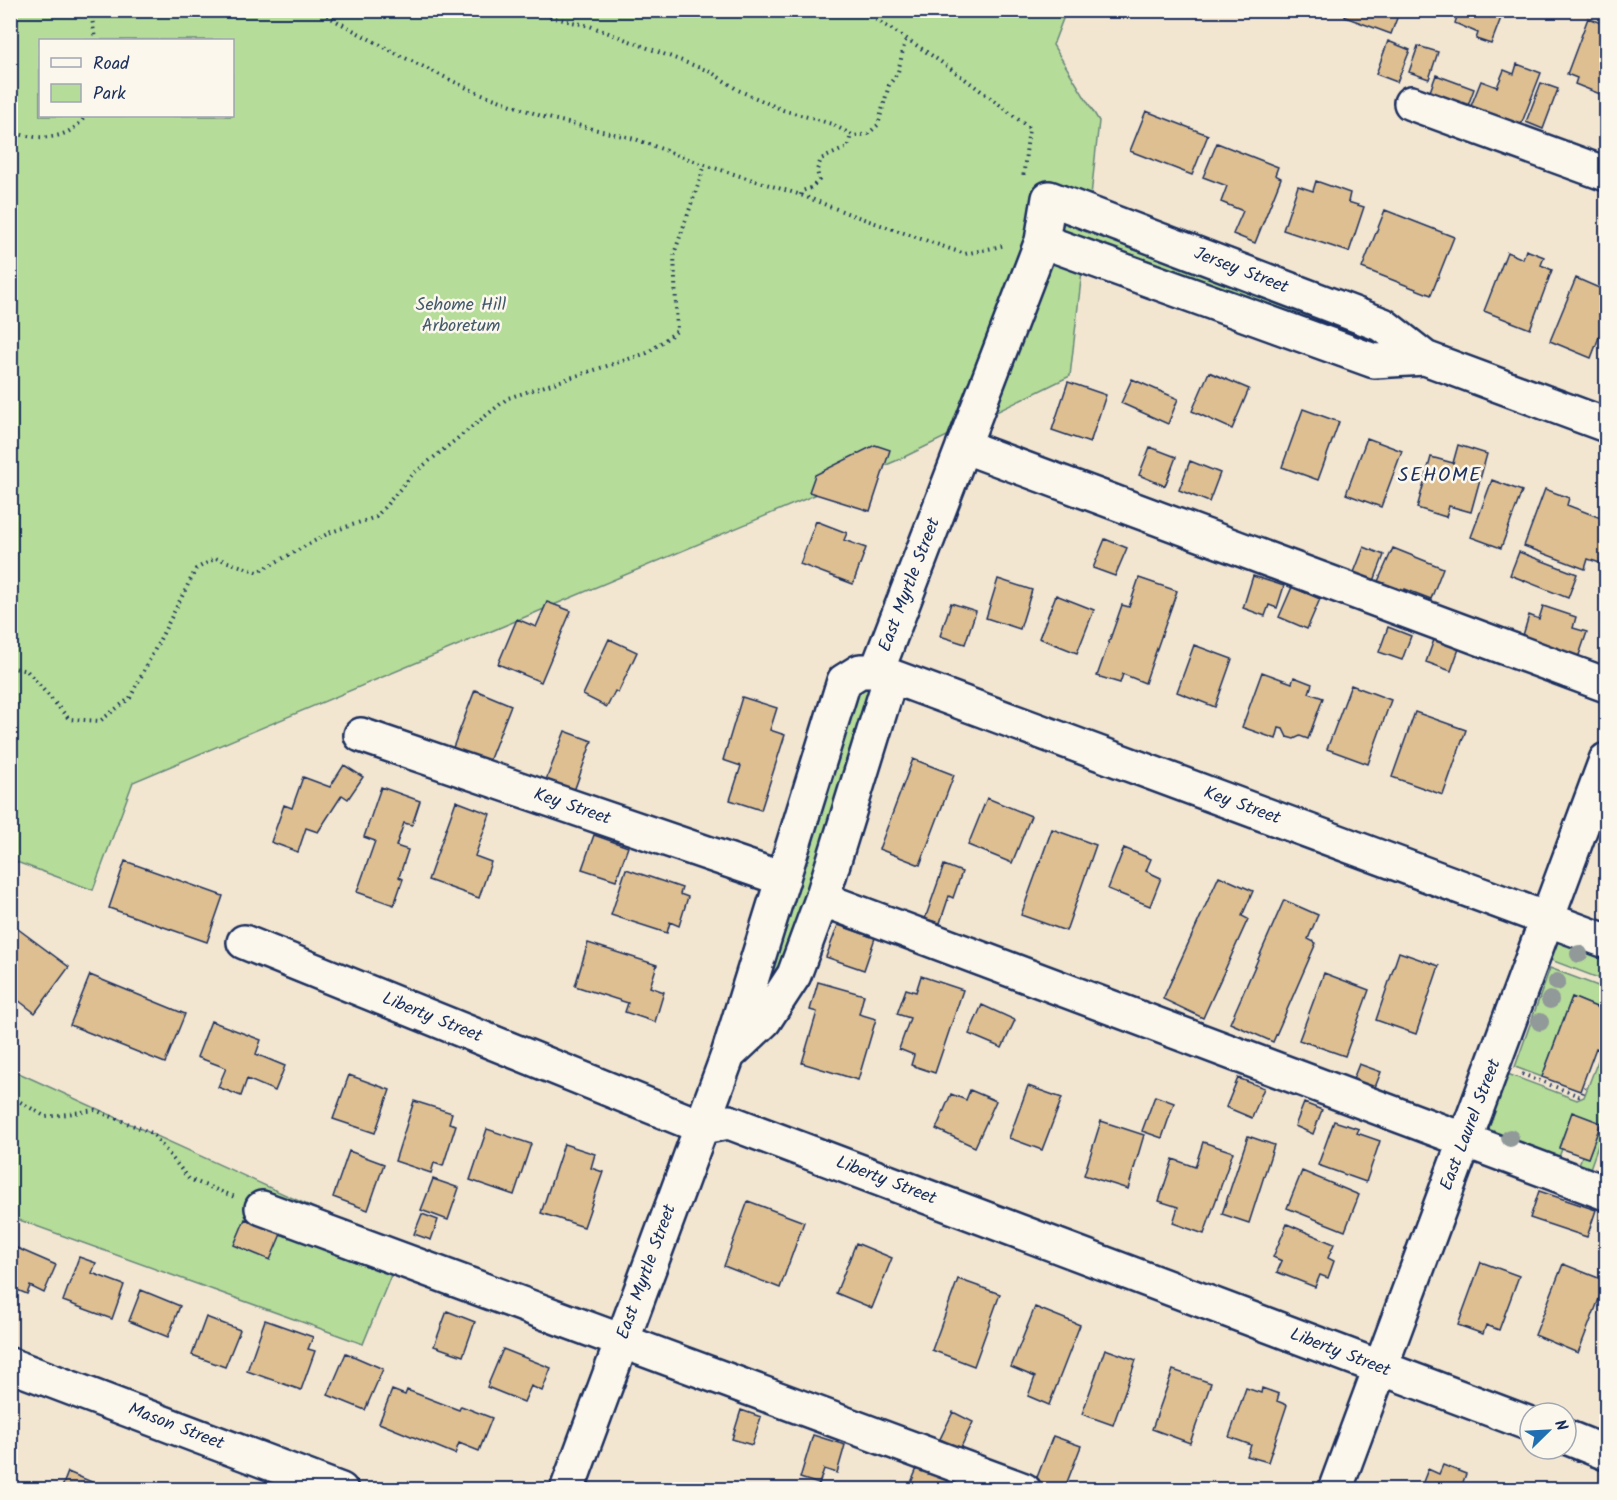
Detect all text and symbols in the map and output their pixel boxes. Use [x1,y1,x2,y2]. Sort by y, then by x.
legend [39,39,234,117]
text: Road [93,50,130,79]
text: Park [93,80,126,109]
street label: Jersey Street [1189,240,1294,303]
park label: Sehome Hill Arboretum [416,291,507,341]
district label: SEHOME [1398,460,1482,492]
street label: East Myrtle Street [871,513,949,656]
street label: Key Street [1199,779,1286,834]
street label: Key Street [529,780,616,834]
street label: Liberty Street [377,985,487,1052]
street label: East Laurel Street [1433,1054,1510,1195]
street label: Liberty Street [831,1148,942,1214]
street label: East Myrtle Street [609,1199,685,1344]
street label: Liberty Street [1285,1320,1396,1386]
street label: Mason Street [124,1395,229,1459]
north arrow [1518,1401,1578,1461]
text: N [1547,1416,1574,1435]

